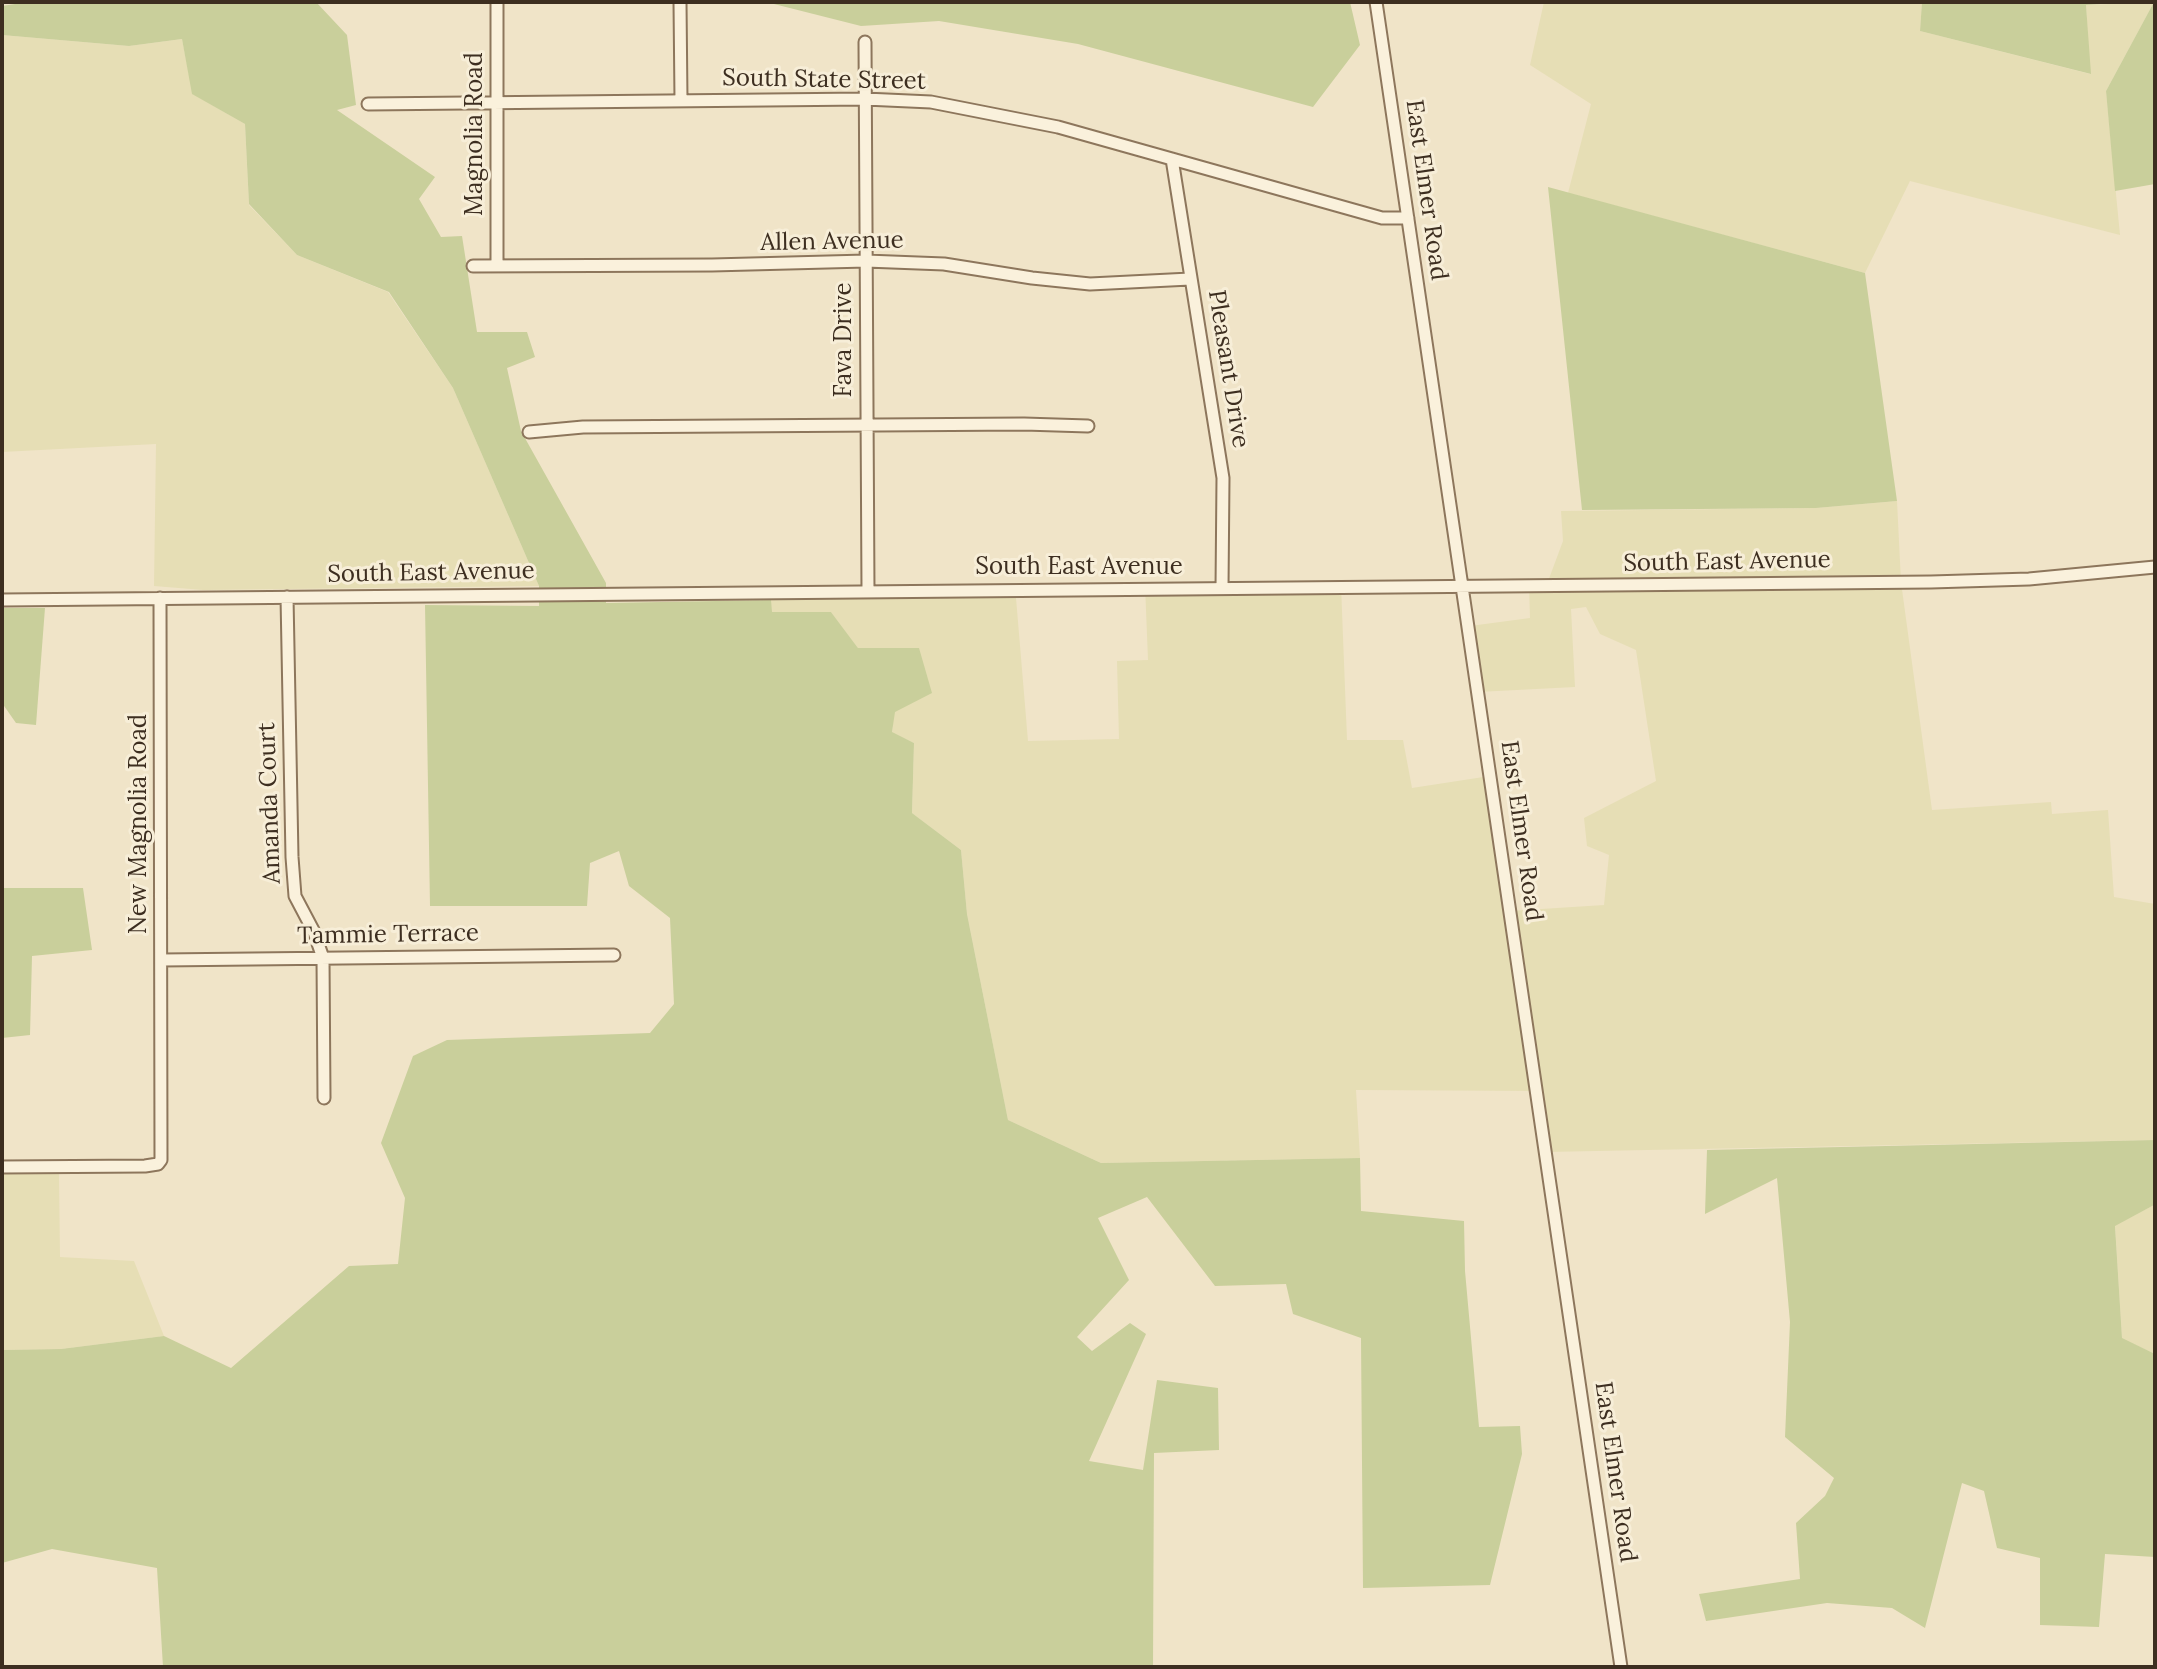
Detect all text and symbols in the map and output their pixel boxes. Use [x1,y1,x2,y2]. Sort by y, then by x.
street label: Magnolia Road [461,52,489,216]
street label: South State Street [722,64,926,96]
street label: East Elmer Road [1399,98,1453,282]
street label: Allen Avenue [760,226,904,258]
street label: Fava Drive [830,283,858,397]
street label: Pleasant Drive [1201,288,1255,450]
street label: South East Avenue [1623,546,1831,578]
street label: South East Avenue [975,553,1183,581]
street label: South East Avenue [327,557,535,589]
street label: New Magnolia Road [125,714,153,934]
street label: Amanda Court [253,722,287,884]
street label: East Elmer Road [1494,739,1548,923]
street label: Tammie Terrace [297,919,479,951]
street label: East Elmer Road [1588,1380,1642,1564]

